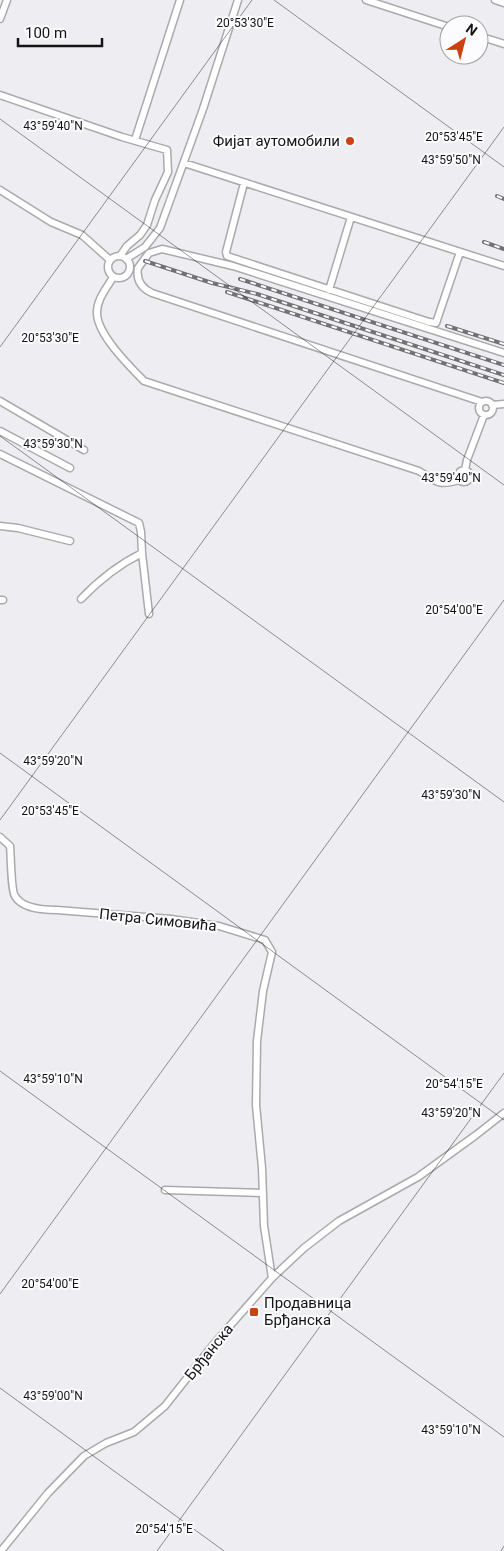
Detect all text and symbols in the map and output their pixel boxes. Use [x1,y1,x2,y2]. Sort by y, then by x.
scale bar [18,15,101,47]
north arrow [439,15,489,65]
text: 20°53'30"E [216,16,274,30]
text: N [463,20,480,39]
text: 100 m [25,24,67,42]
text: 43°59'40"N [23,119,83,133]
text: 20°53'45"E [425,130,483,144]
place label: Фијат аутомобили [213,132,340,150]
marker: Фијат аутомобили [344,135,356,147]
text: 43°59'50"N [421,153,481,167]
text: 20°53'30"E [21,331,79,345]
text: 43°59'30"N [23,437,83,451]
text: 43°59'40"N [421,471,481,485]
text: 20°54'00"E [425,603,483,617]
text: 43°59'20"N [23,754,83,768]
text: 43°59'30"N [421,788,481,802]
text: 20°53'45"E [21,804,79,818]
street label: Петра Симовића [98,905,218,935]
text: 43°59'10"N [23,1072,83,1086]
text: 20°54'15"E [425,1077,483,1091]
text: 43°59'20"N [421,1106,481,1120]
text: 20°54'00"E [21,1277,79,1291]
place label: Продавница Брђанска [264,1294,351,1329]
marker: Продавница Брђанска [248,1306,260,1318]
street label: Брђанска [181,1320,237,1384]
text: 43°59'00"N [23,1389,83,1403]
text: 43°59'10"N [421,1423,481,1437]
text: 20°54'15"E [135,1522,193,1536]

